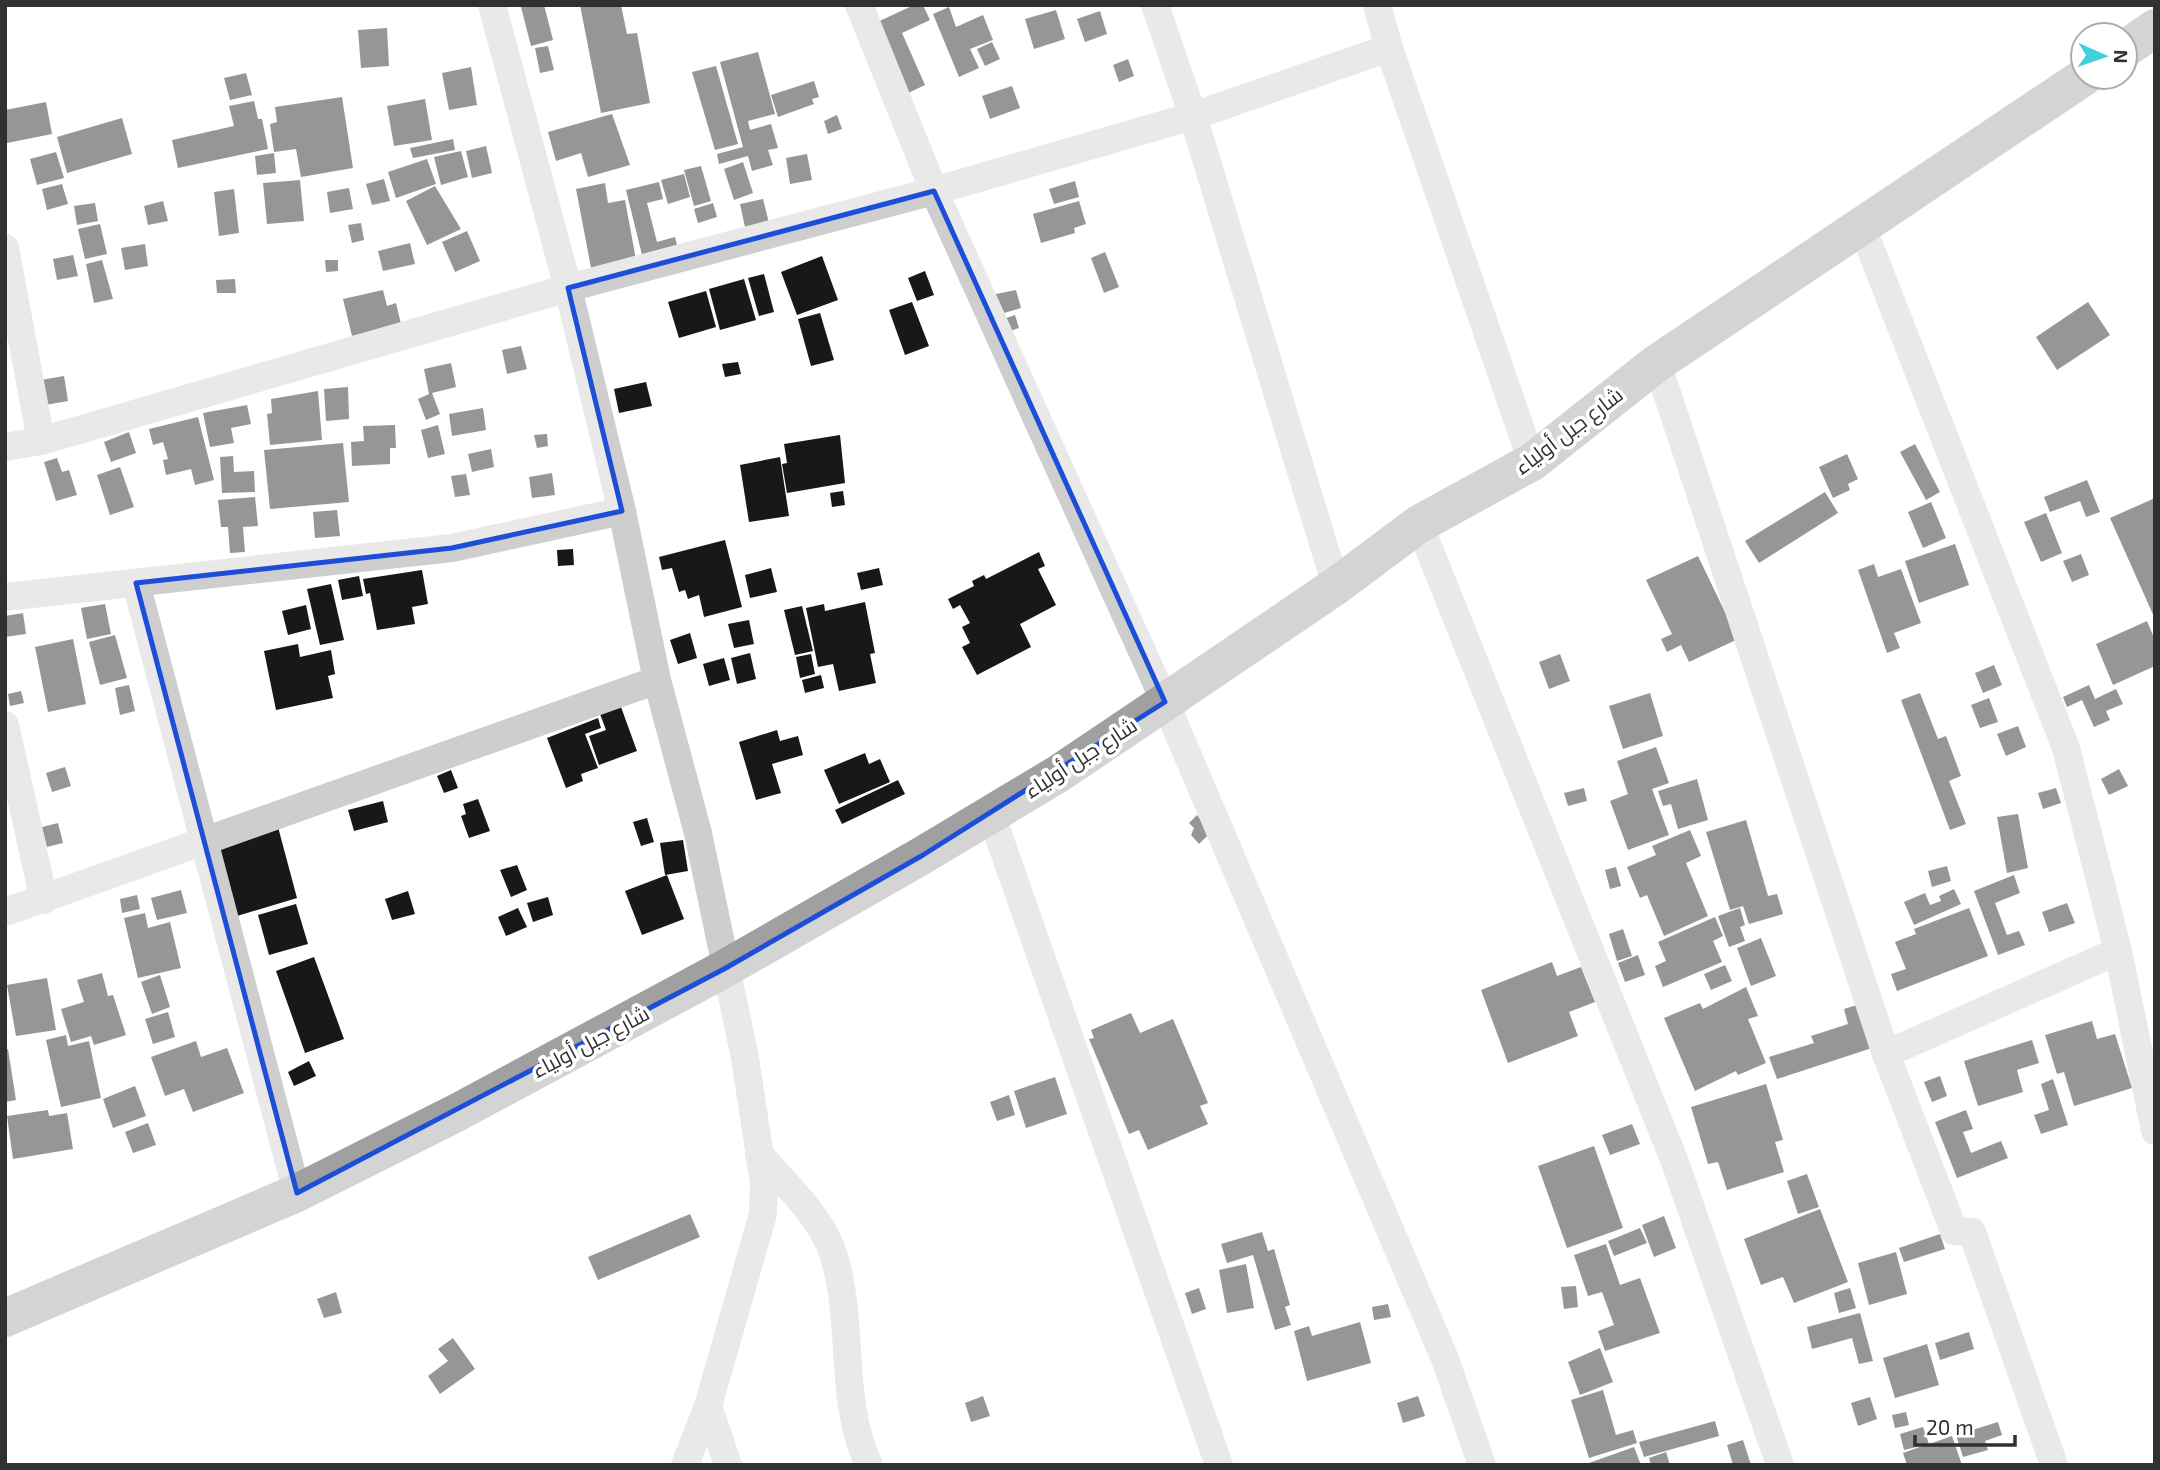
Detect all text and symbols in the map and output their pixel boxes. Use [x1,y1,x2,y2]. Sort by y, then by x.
north arrow [2069,21,2139,91]
text: N [2110,49,2133,64]
street label: شارع جبل أولياء [1509,381,1629,481]
street label: شارع جبل أولياء [1019,711,1143,805]
street label: شارع جبل أولياء [527,1000,654,1085]
scale bar [1915,1404,2015,1448]
text: 20 m [1926,1414,1974,1439]

